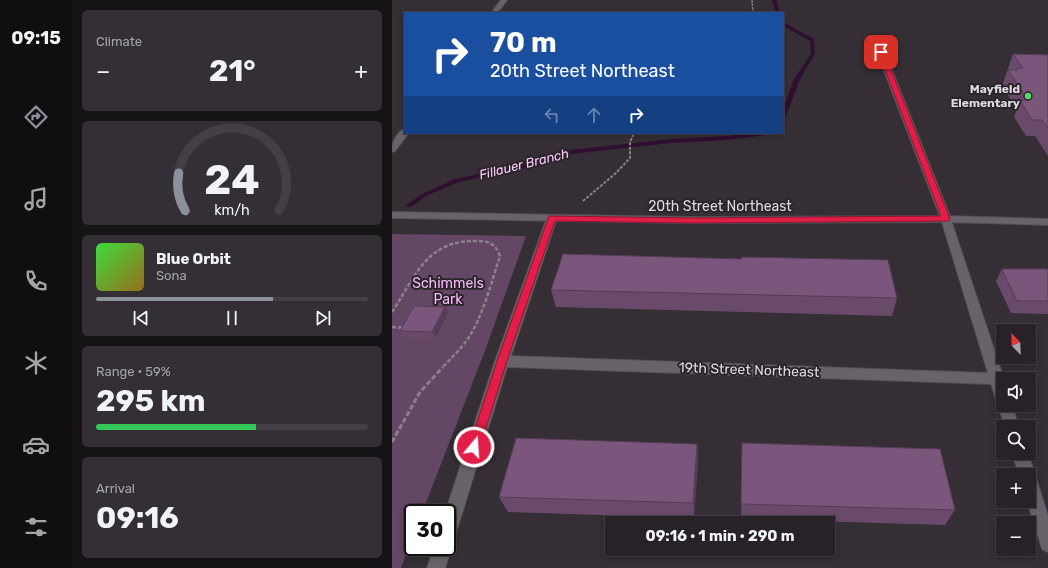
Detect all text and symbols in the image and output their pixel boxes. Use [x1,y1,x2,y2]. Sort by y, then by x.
text: 70 m [490,26,557,59]
text: 09:15 [11,27,61,49]
icon: right [424,28,476,80]
text: Climate [96,34,142,49]
pin [864,35,898,69]
icon: arrive [870,41,892,63]
text: 21° [209,53,256,89]
text: − [96,58,110,85]
text: + [354,58,368,85]
text: 20th Street Northeast [490,60,675,82]
place label: Mayfield Elementary [951,82,1020,110]
marker: Mayfield Elementary [1023,91,1033,101]
icon: directions [22,103,50,131]
icon: left [541,104,563,126]
icon: ahead [583,104,605,126]
icon: right [625,104,647,126]
water label: Fillauer Branch [478,146,571,182]
text: 24 [204,155,260,204]
icon: music [22,185,50,213]
street label: 20th Street Northeast [648,198,792,215]
text: km/h [214,202,250,219]
text: Blue Orbit [156,250,231,268]
icon: phone [22,267,50,295]
text: Sona [156,268,187,283]
park label: Schimmels Park [412,275,484,308]
icon: previous [130,307,152,329]
icon: pause [221,307,243,329]
icon: next [312,307,334,329]
north arrow [996,324,1036,364]
map controls [996,324,1036,556]
icon: climate [22,349,50,377]
street label: 19th Street Northeast [678,359,820,381]
text: Range · 59% [96,364,171,379]
button: sound [996,372,1036,412]
text: 295 km [96,383,206,419]
button: search [996,420,1036,460]
position arrow [453,426,495,468]
icon: car [22,431,50,459]
button: + [996,468,1036,508]
text: Arrival [96,481,135,496]
text: 09:16 [96,500,179,536]
speed limit sign: 30 [404,504,456,556]
icon: filters [22,513,50,541]
button: − [996,516,1036,556]
text: 09:16 · 1 min · 290 m [646,527,794,545]

